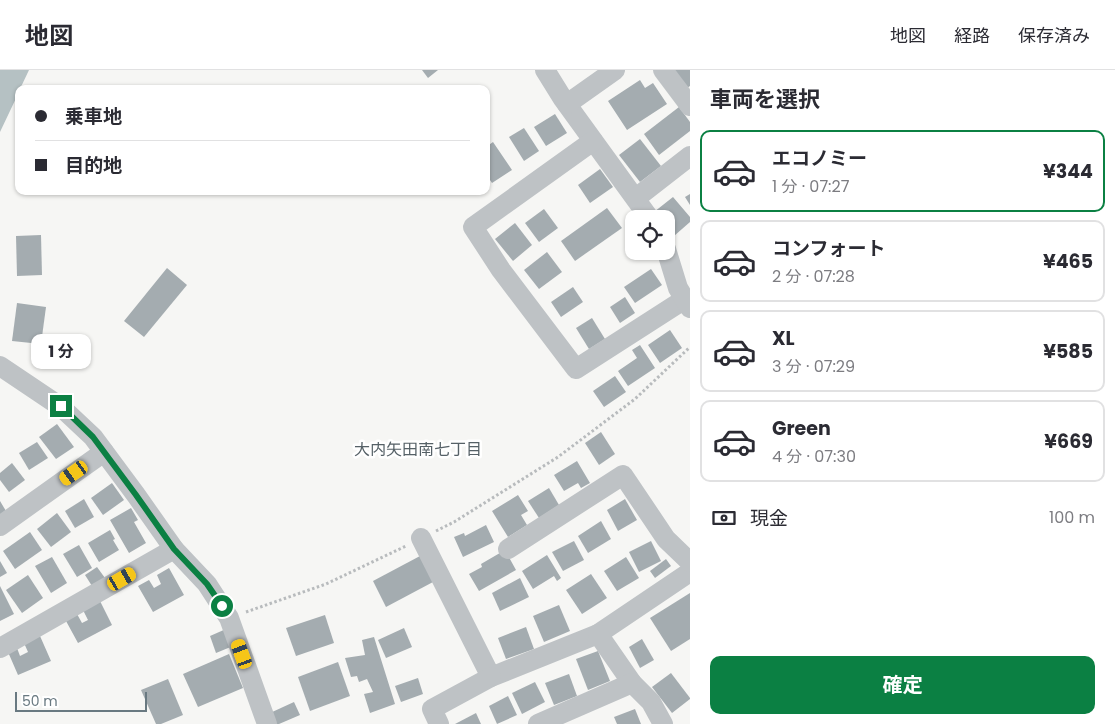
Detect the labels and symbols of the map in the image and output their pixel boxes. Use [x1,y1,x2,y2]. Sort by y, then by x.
callout: 1 分 [31,334,91,368]
route end [50,395,72,417]
district label: 大内矢田南七丁目 [354,438,482,461]
car [57,458,90,488]
car [105,565,138,593]
route start [211,595,233,617]
car [229,637,254,671]
scale bar [15,689,148,712]

